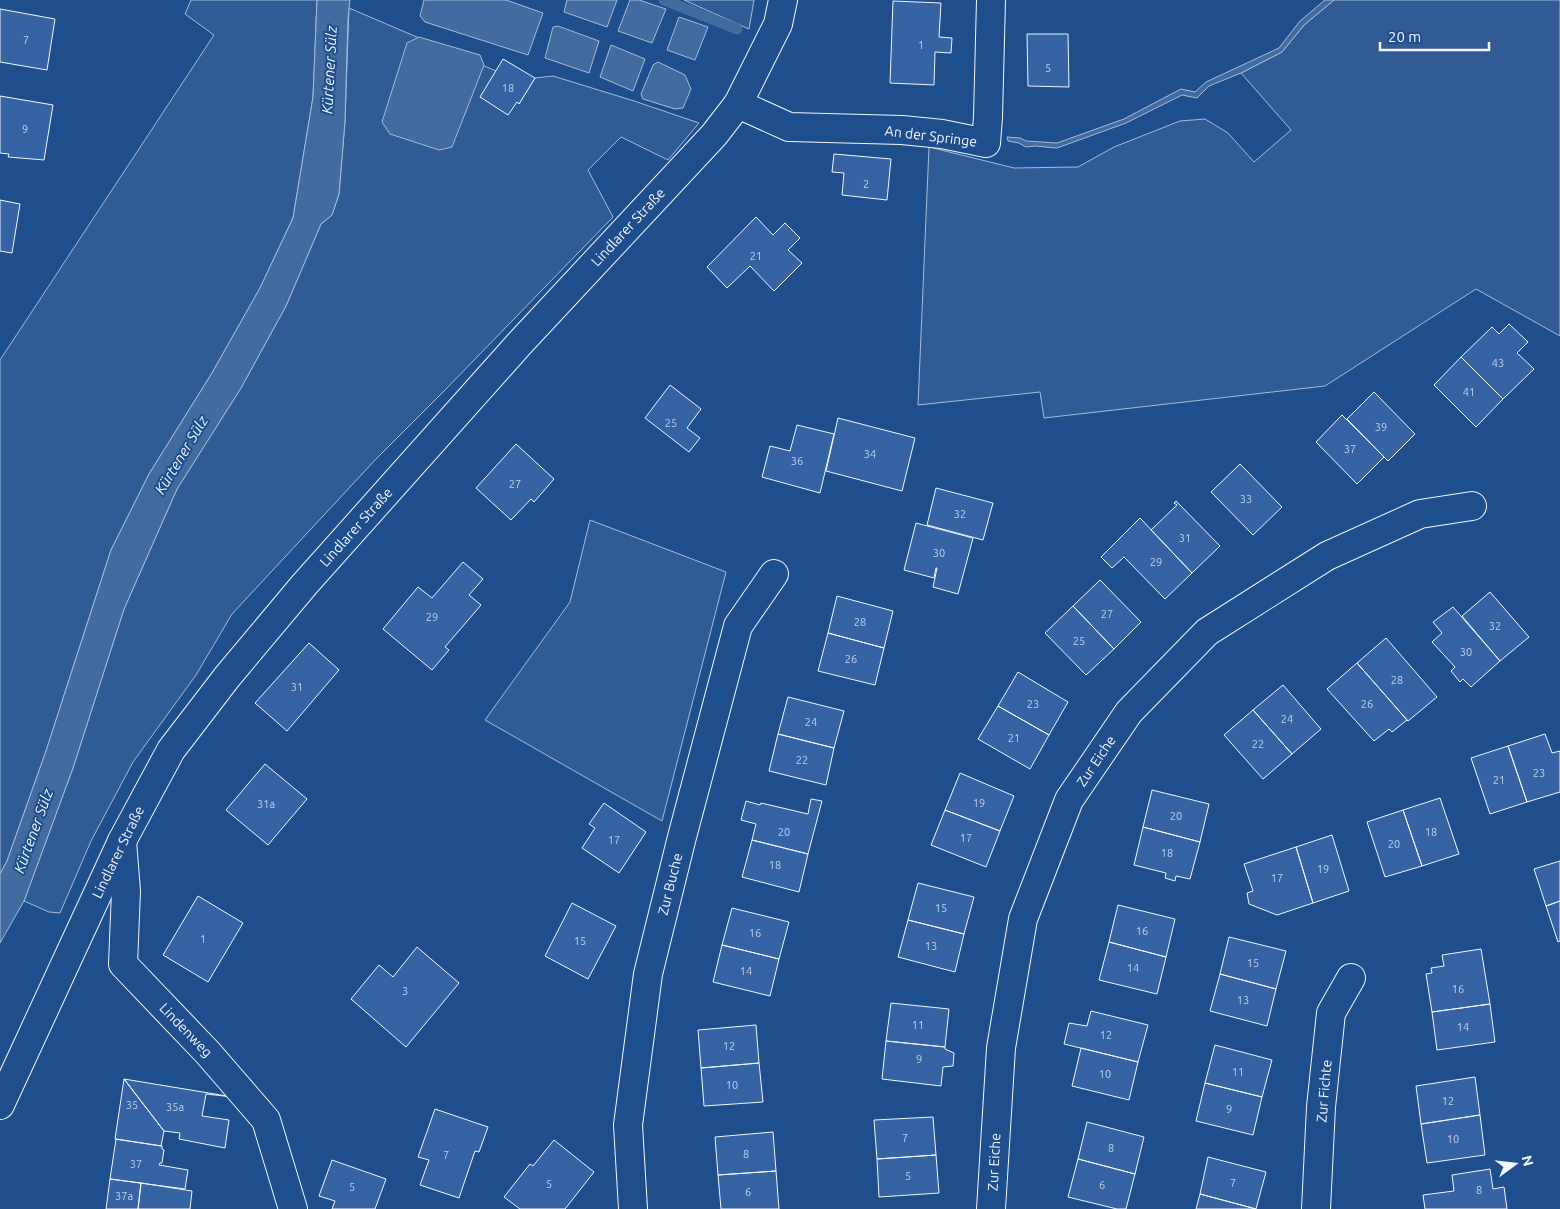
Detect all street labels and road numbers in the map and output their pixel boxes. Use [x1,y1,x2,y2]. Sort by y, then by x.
street label: An der Springe [884,122,978,150]
street label: Lindlarer Straße [588,185,668,269]
street label: Lindlarer Straße [316,484,396,570]
street label: Zur Eiche [1073,733,1119,789]
street label: Lindlarer Straße [89,803,147,901]
street label: Zur Buche [655,851,685,917]
street label: Lindenweg [156,1000,216,1060]
street label: Zur Fichte [1313,1059,1335,1123]
street label: Zur Eiche [984,1133,1004,1191]

